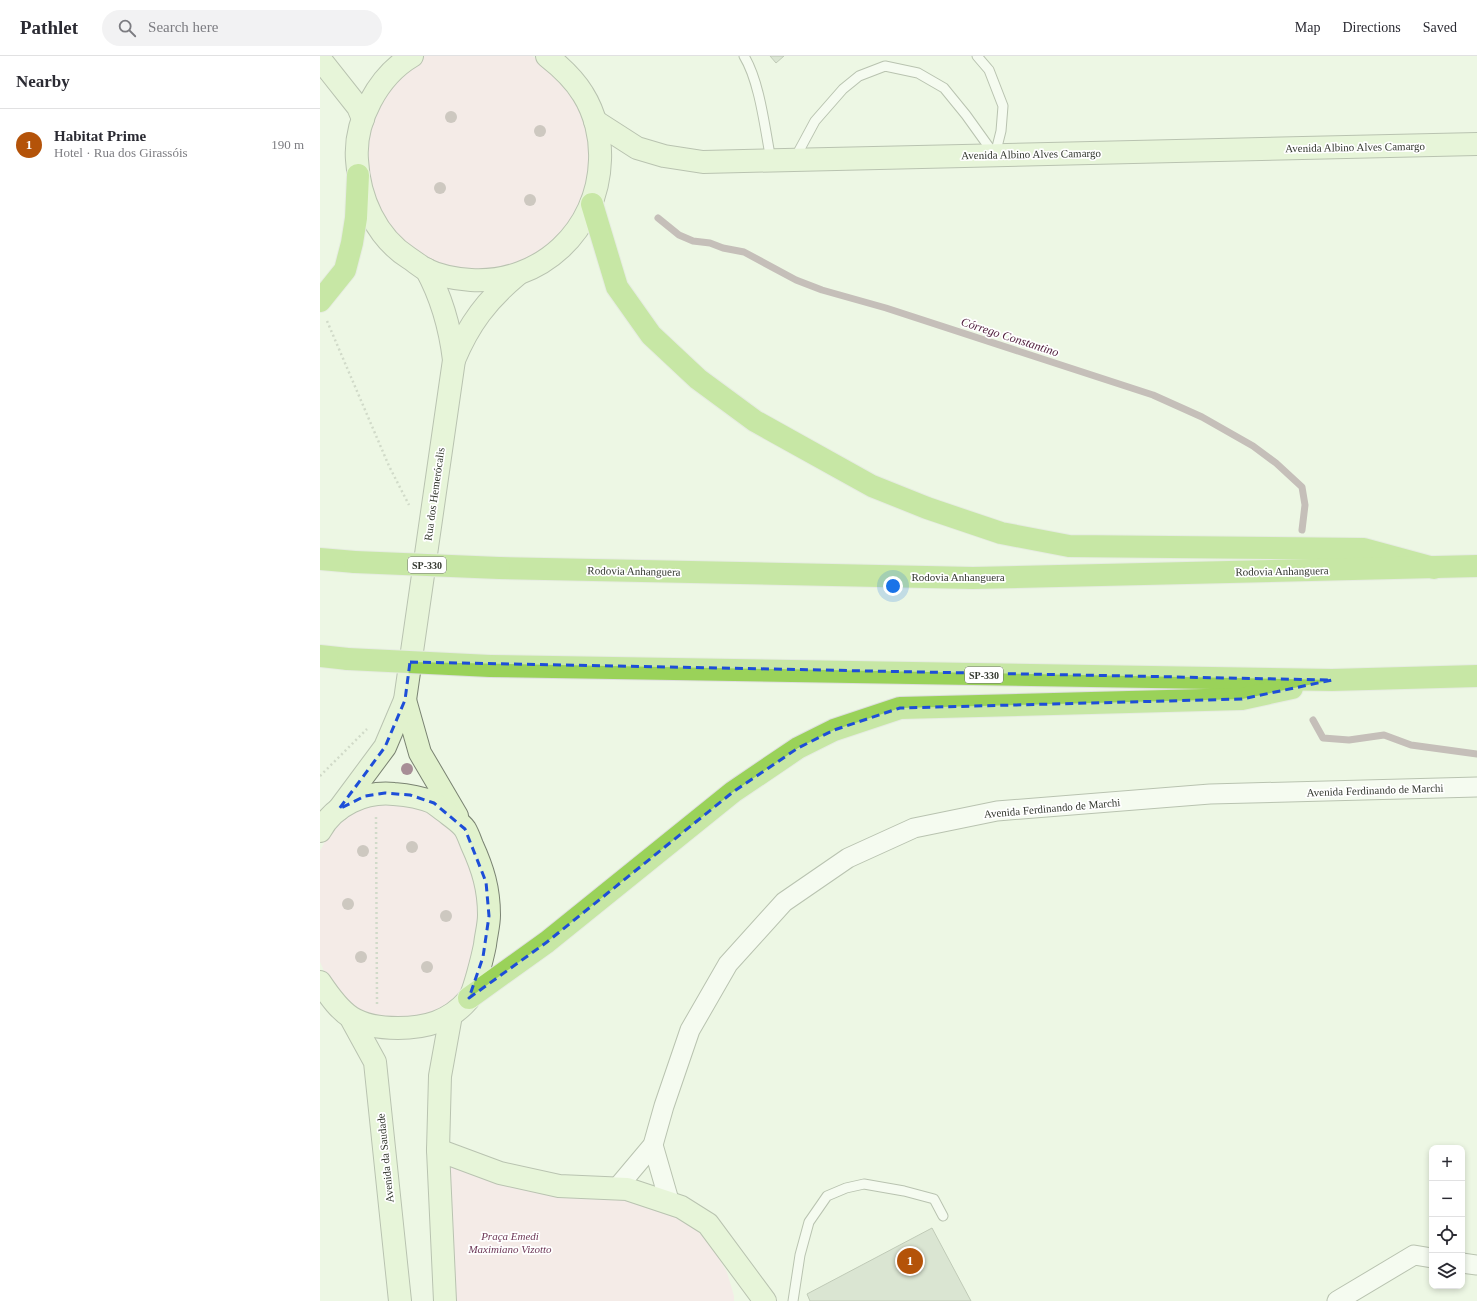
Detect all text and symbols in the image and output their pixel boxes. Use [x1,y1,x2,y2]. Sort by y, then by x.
search box [102,10,382,46]
text: Pathlet [20,17,78,38]
icon: search [116,17,138,39]
text: Search here [148,19,218,35]
text: Map [1295,20,1320,35]
text: Directions [1342,20,1401,35]
text: Saved [1423,20,1457,35]
text: Nearby [16,72,70,91]
text: Habitat Prime [54,128,146,144]
text: 1 [26,137,32,152]
text: 190 m [271,137,304,152]
street label: Avenida Albino Alves Camargo [1285,140,1426,154]
text: Hotel · Rua dos Girassóis [54,145,188,160]
street label: Avenida Albino Alves Camargo [961,147,1102,161]
water label: Córrego Constantino [959,315,1061,359]
street label: Rua dos Hemerócalis [422,447,446,541]
road number: SP-330 [408,557,446,573]
street label: Rodovia Anhanguera [587,564,681,578]
street label: Rodovia Anhanguera [1235,564,1329,578]
street label: Rodovia Anhanguera [911,571,1005,583]
your location [883,576,903,596]
road number: SP-330 [965,667,1003,683]
street label: Avenida Ferdinando de Marchi [1306,782,1444,798]
street label: Avenida Ferdinando de Marchi [983,796,1121,820]
street label: Avenida da Saudade [374,1113,396,1203]
map controls [1429,1145,1465,1289]
button: + [1429,1145,1465,1181]
button: − [1429,1181,1465,1217]
button: locate [1429,1217,1465,1253]
park label: Praça Emedi Maximiano Vizotto [467,1230,552,1255]
pin: 1 [897,1246,923,1276]
button: layers [1429,1253,1465,1289]

